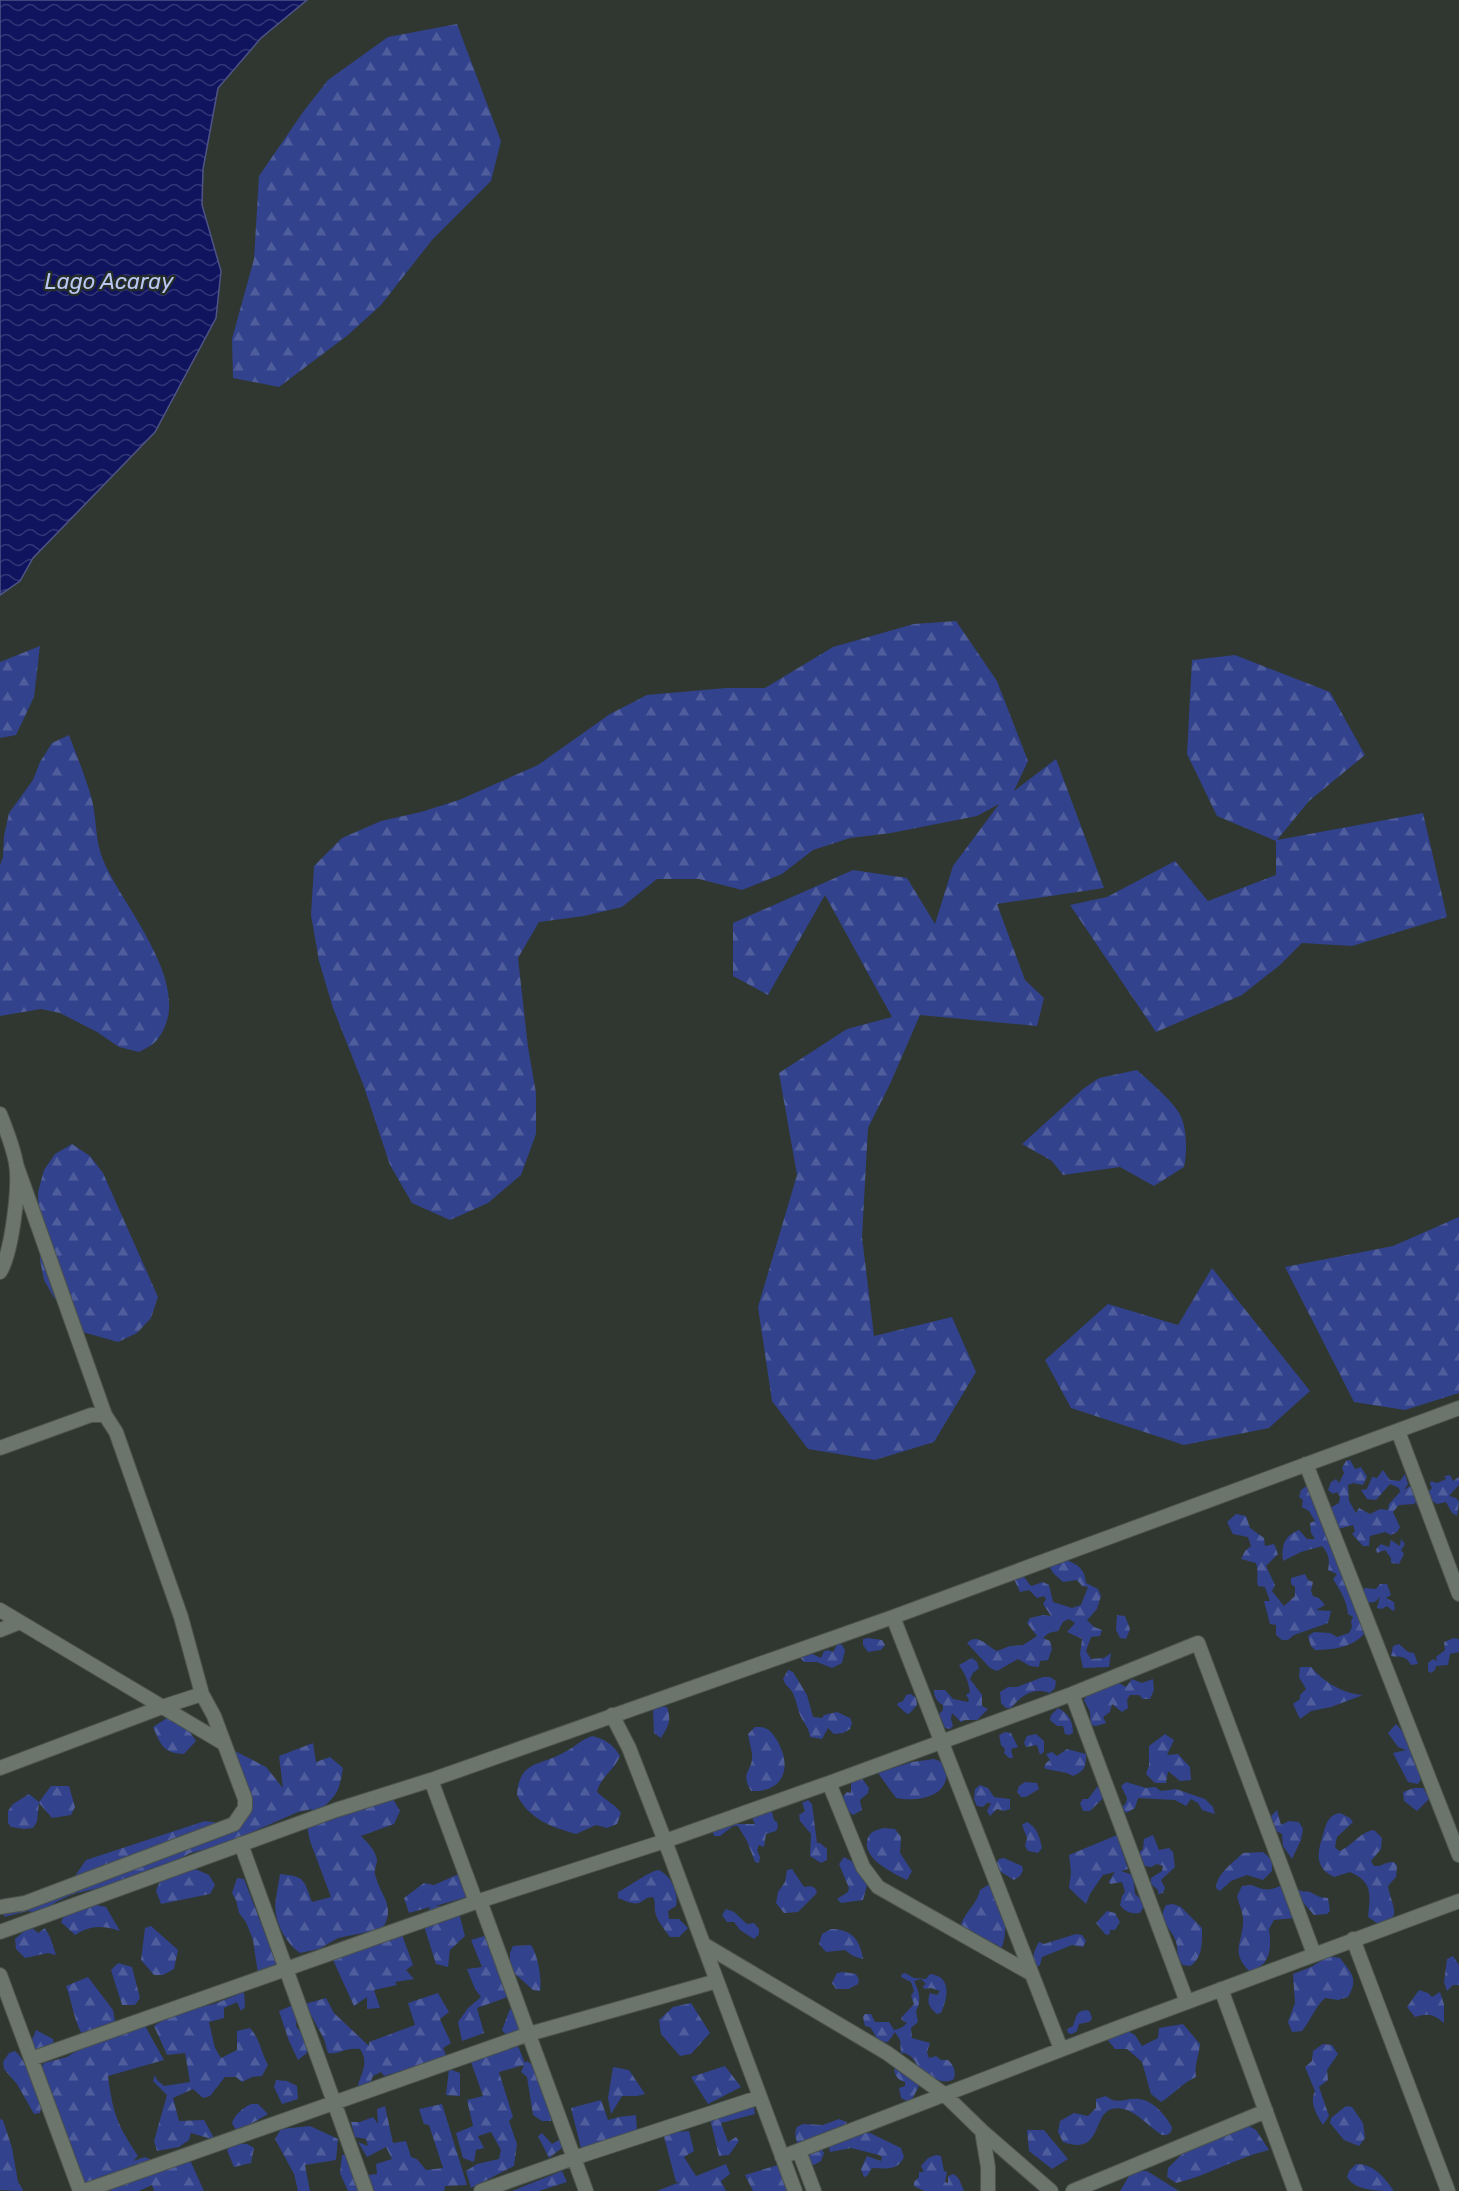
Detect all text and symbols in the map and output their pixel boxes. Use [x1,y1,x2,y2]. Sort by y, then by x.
water label: Lago Acaray [45,268,174,295]

